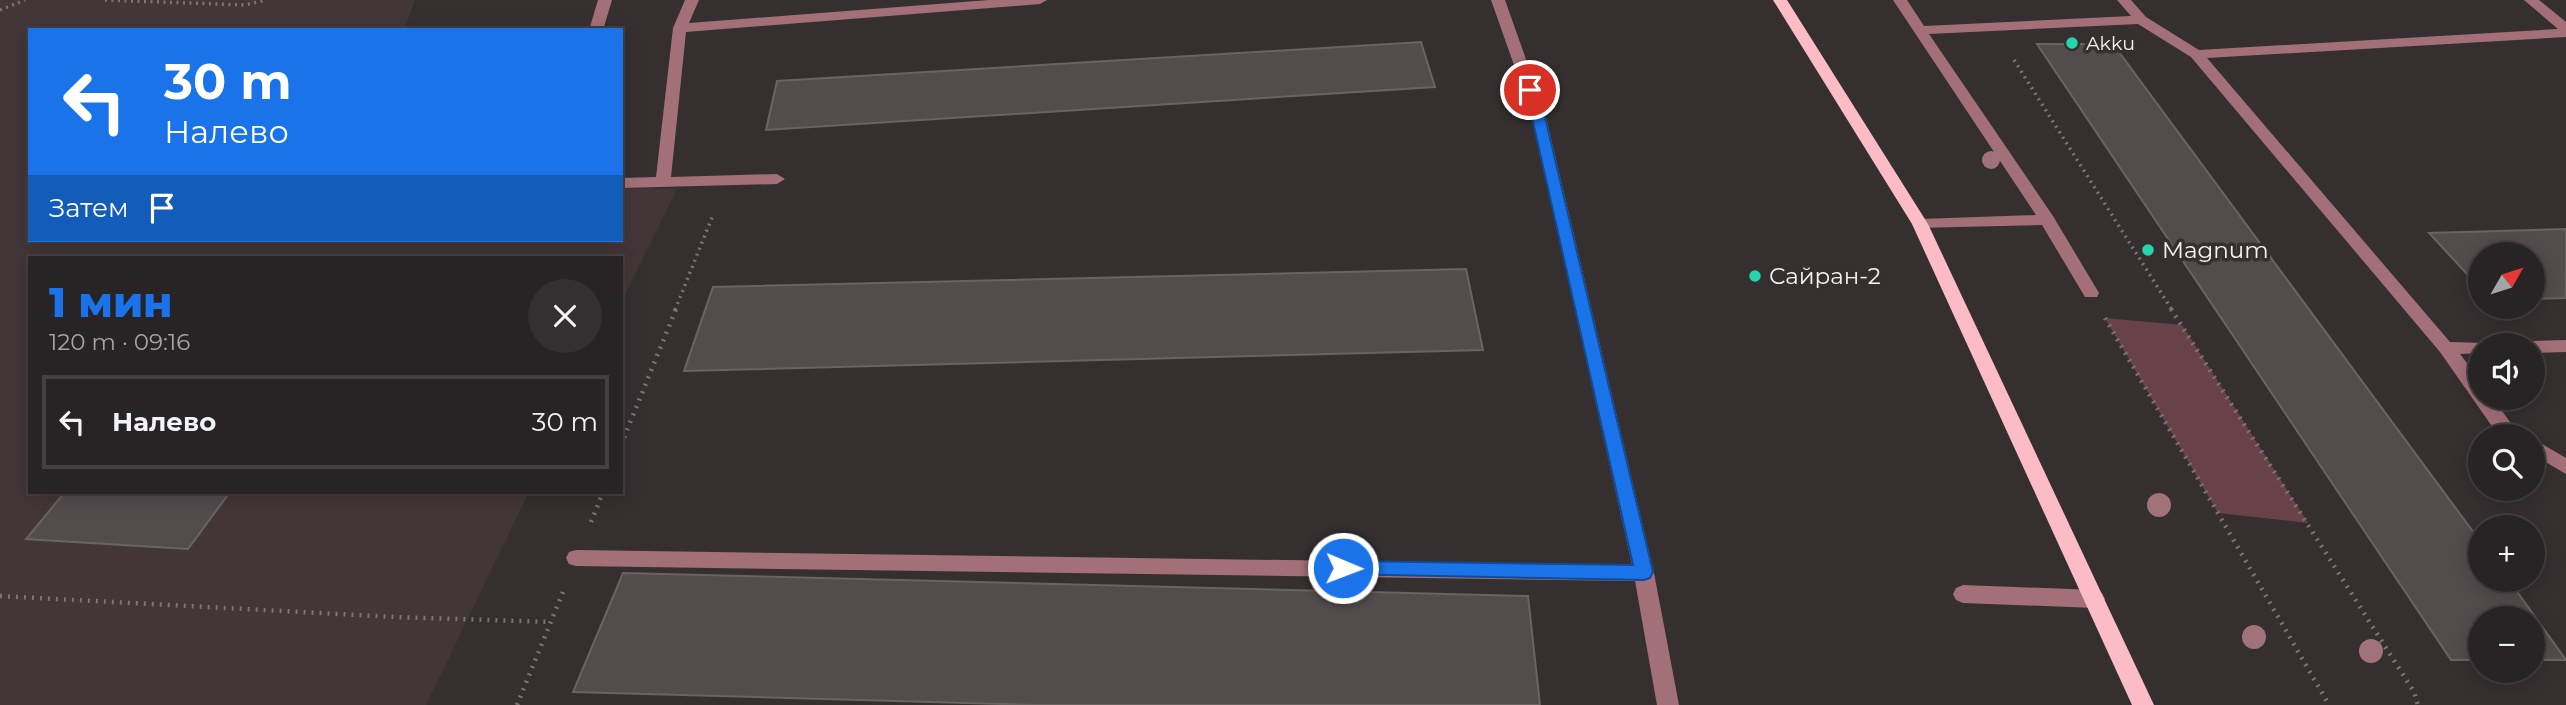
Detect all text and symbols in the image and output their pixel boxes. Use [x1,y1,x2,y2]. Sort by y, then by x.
place label: Akku [2086,32,2135,55]
marker: Akku [2064,35,2080,51]
text: 30 m [164,52,292,111]
icon: left [49,56,140,147]
pin [1500,60,1560,120]
icon: arrive [1511,71,1549,109]
text: Налево [164,112,289,151]
icon: arrive [143,189,181,227]
text: Затем [49,192,129,224]
place label: Magnum [2162,236,2269,264]
marker: Magnum [2140,242,2156,258]
north arrow [2468,242,2544,318]
map controls [2468,242,2545,683]
place label: Сайран-2 [1769,262,1881,290]
marker: Сайран-2 [1747,268,1763,284]
text: 1 мин [49,276,173,328]
button: close [528,279,602,353]
text: 120 m · 09:16 [49,328,190,356]
button: sound [2468,333,2545,410]
icon: left [53,403,91,441]
text: Налево [112,406,216,438]
text: 30 m [532,406,598,438]
button: search [2468,424,2545,501]
button: + [2468,515,2545,592]
position arrow [1306,531,1380,605]
button: − [2468,606,2545,683]

